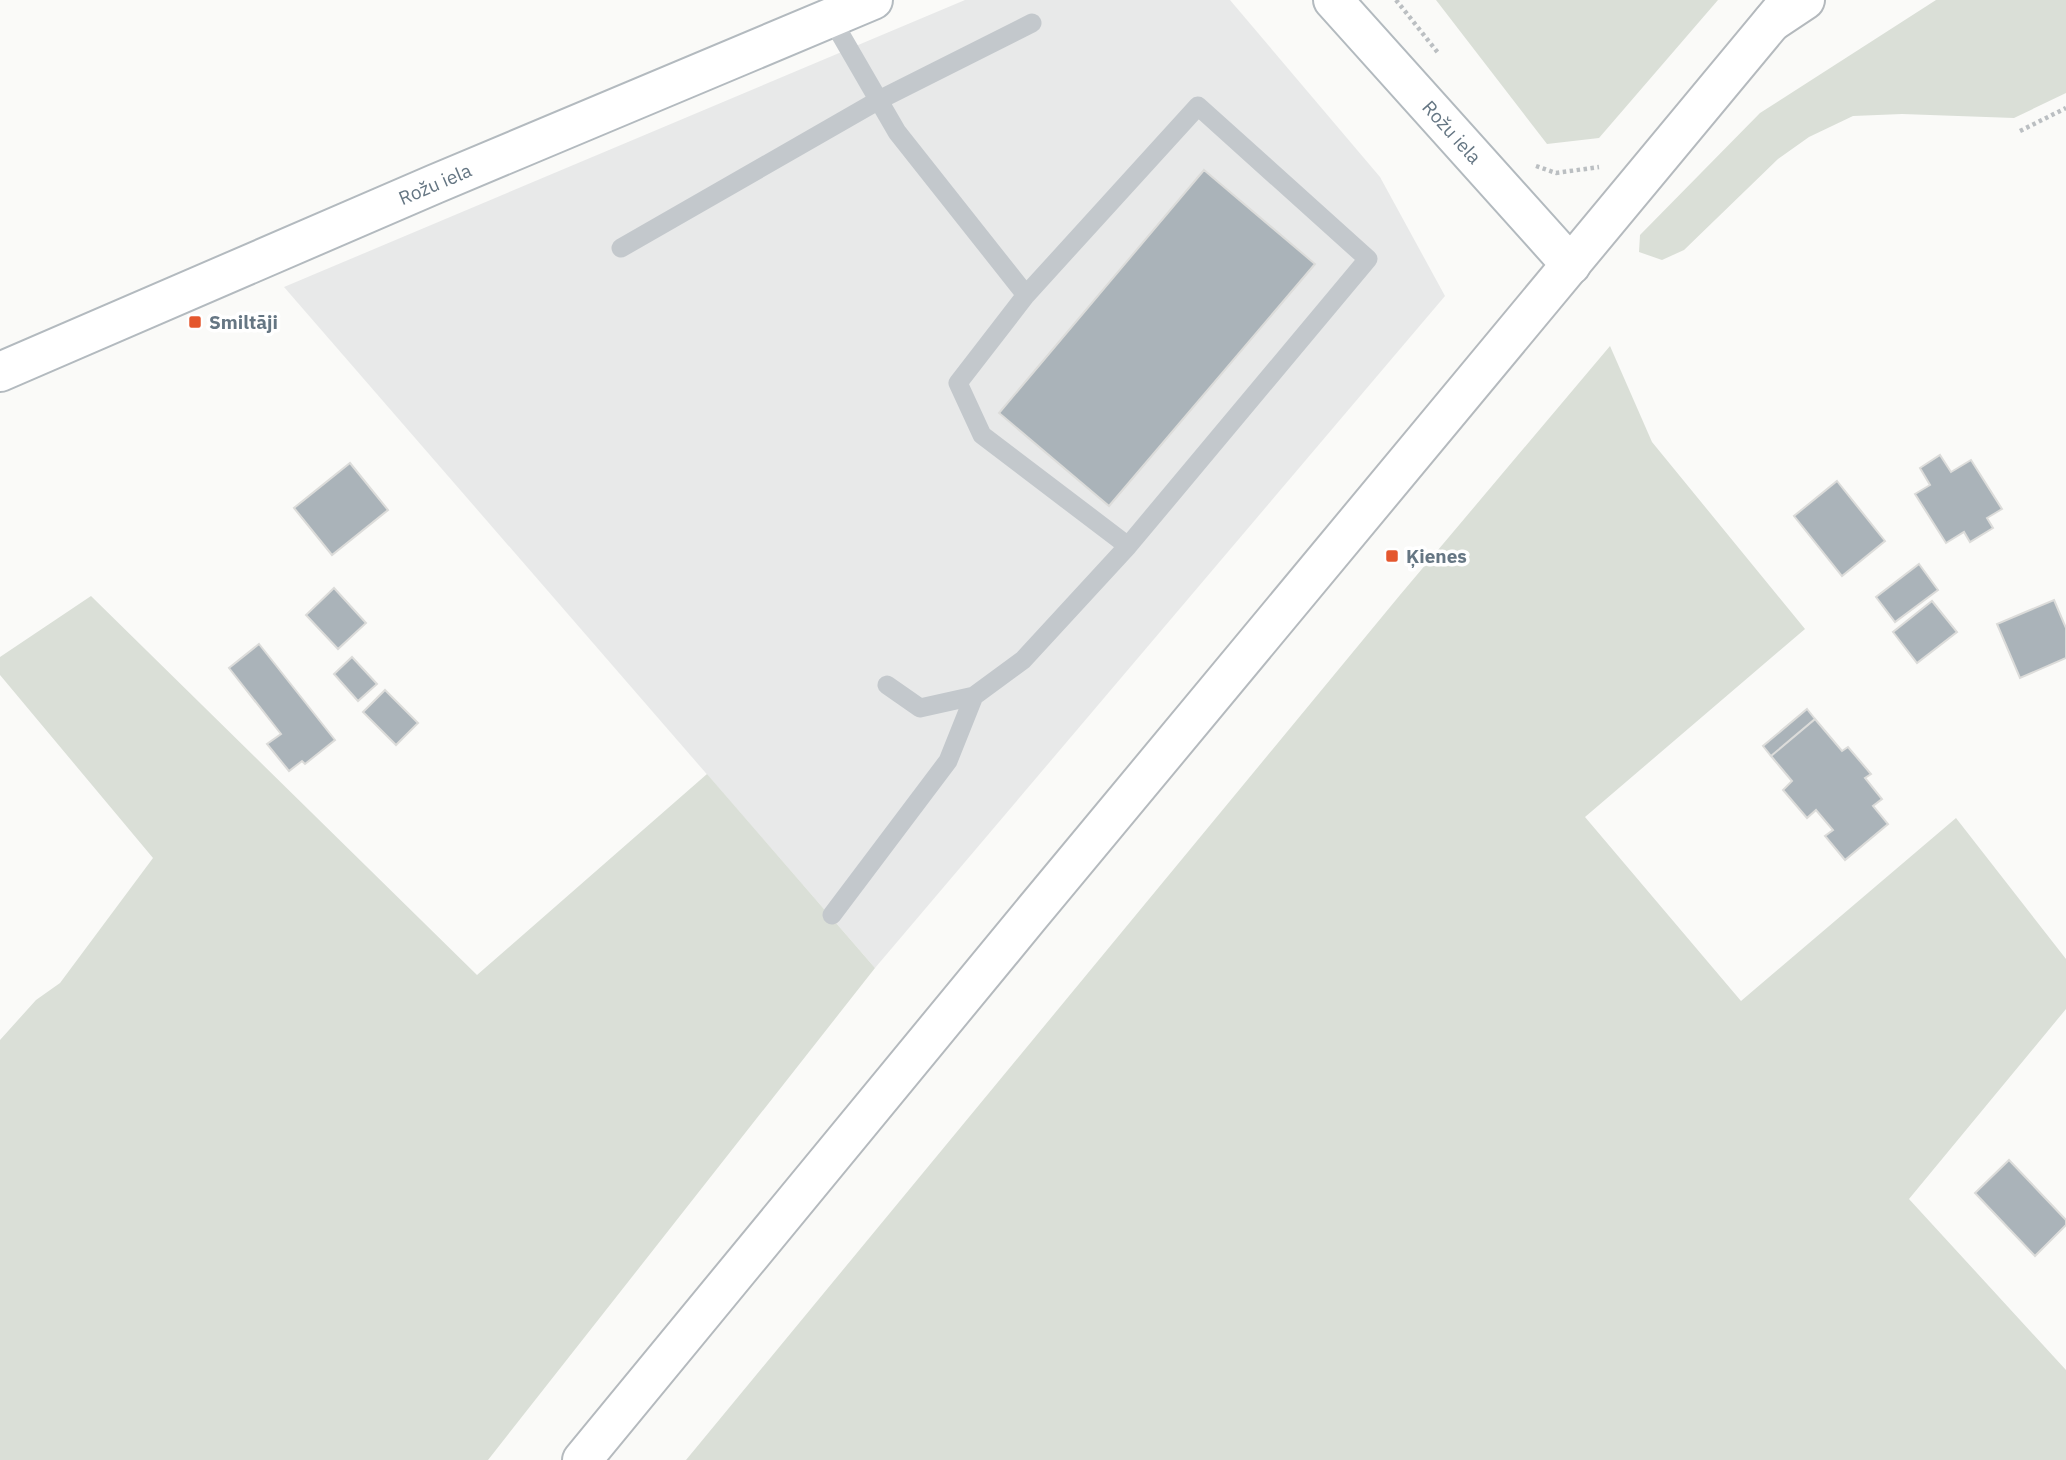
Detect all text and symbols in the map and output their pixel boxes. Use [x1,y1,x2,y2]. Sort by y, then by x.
street label: Rožu iela [1417,95,1487,169]
street label: Rožu iela [395,158,475,210]
place label: Smiltāji [209,310,278,334]
marker: Smiltāji [187,314,203,330]
place label: Ķienes [1406,544,1467,568]
marker: Ķienes [1384,548,1400,564]

